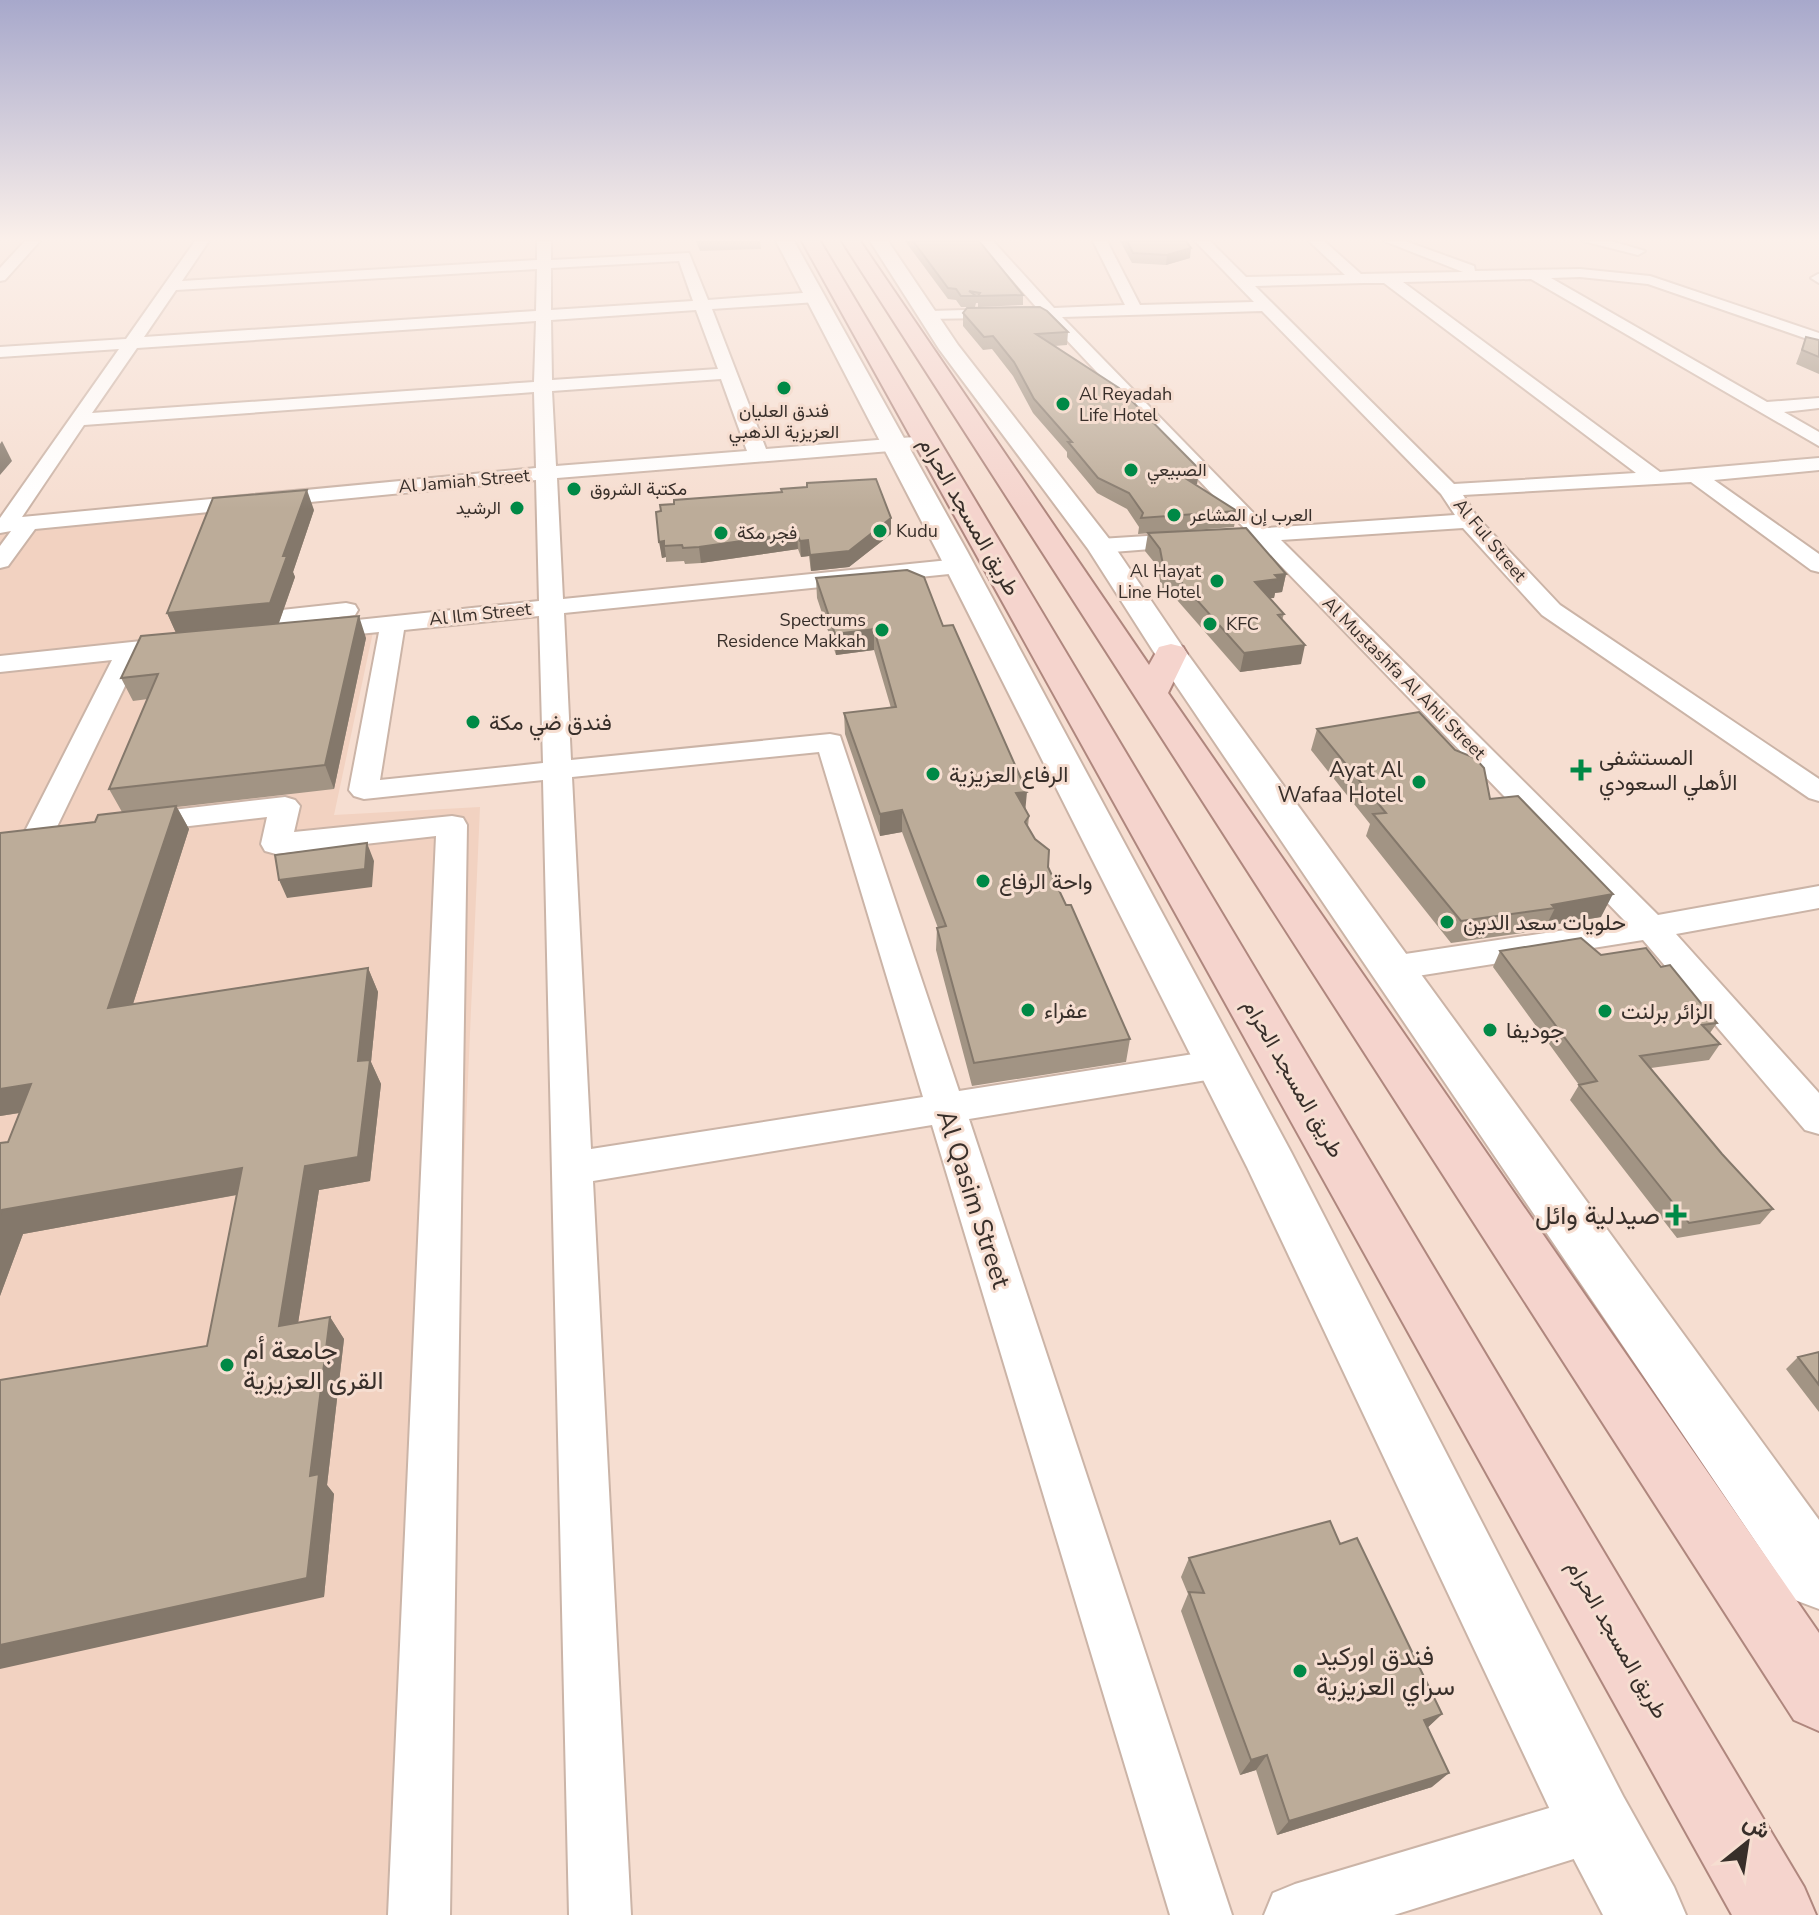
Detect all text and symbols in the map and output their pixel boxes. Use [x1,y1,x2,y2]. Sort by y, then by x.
marker: فندق العليان العزيزية الذهبي [775,379,793,397]
place label: Al Reyadah Life Hotel [1079,382,1172,427]
marker: Al Reyadah Life Hotel [1054,395,1072,413]
place label: فندق العليان العزيزية الذهبي [729,399,839,447]
street label: طريق المسجد الحرام [911,432,1027,601]
place label: الصبيعي [1147,458,1207,485]
marker: الصبيعي [1122,461,1140,479]
street label: Al Jamiah Street [397,463,531,499]
place label: مكتبة الشروق [590,477,687,501]
marker: مكتبة الشروق [565,480,583,498]
street label: Al Ful Street [1448,493,1532,587]
place label: الرشيد [456,496,501,520]
marker: الرشيد [508,499,526,517]
place label: العرب إن المشاعر [1189,503,1312,527]
marker: العرب إن المشاعر [1165,506,1183,524]
place label: Kudu [896,519,938,543]
place label: فجر مكة [737,521,797,545]
marker: Kudu [871,522,889,540]
marker: فجر مكة [712,524,730,542]
place label: Al Hayat Line Hotel [1118,559,1202,604]
marker: Al Hayat Line Hotel [1208,572,1226,590]
street label: Al Mustashfa Al Ahli Street [1317,591,1491,765]
street label: Al Ilm Street [428,597,533,631]
place label: Spectrums Residence Makkah [717,608,866,653]
place label: KFC [1226,612,1259,636]
marker: KFC [1201,615,1219,633]
marker: Spectrums Residence Makkah [873,621,891,639]
place label: فندق ضي مكة [489,708,612,741]
marker: فندق ضي مكة [464,713,482,731]
place label: المستشفى الأهلي السعودي [1599,743,1737,801]
place label: Ayat Al Wafaa Hotel [1278,755,1403,810]
marker: المستشفى الأهلي السعودي [1570,759,1592,781]
place label: الرفاع العزيزية [949,760,1068,790]
marker: الرفاع العزيزية [924,765,942,783]
marker: Ayat Al Wafaa Hotel [1410,773,1428,791]
place label: واحة الرفاع [999,867,1093,897]
marker: واحة الرفاع [974,872,992,890]
place label: حلويات سعد الدين [1463,908,1626,938]
marker: حلويات سعد الدين [1438,913,1456,931]
street label: طريق المسجد الحرام [1235,994,1351,1163]
place label: عفراء [1044,996,1087,1026]
place label: الزائر برلنت [1621,997,1713,1027]
marker: عفراء [1019,1001,1037,1019]
marker: الزائر برلنت [1596,1002,1614,1020]
place label: جوديفا [1506,1016,1565,1046]
marker: جوديفا [1481,1021,1499,1039]
street label: Al Qasim Street [928,1106,1019,1294]
place label: صيدلية وائل [1535,1198,1660,1233]
marker: صيدلية وائل [1667,1206,1685,1224]
place label: جامعة أم القرى العزيزية [243,1333,384,1398]
marker: جامعة أم القرى العزيزية [218,1356,236,1374]
street label: طريق المسجد الحرام [1559,1555,1675,1724]
place label: فندق اوركيد سراي العزيزية [1316,1639,1455,1707]
marker: فندق اوركيد سراي العزيزية [1291,1662,1309,1680]
north arrow [1707,1803,1787,1883]
text: ش [1738,1807,1775,1846]

